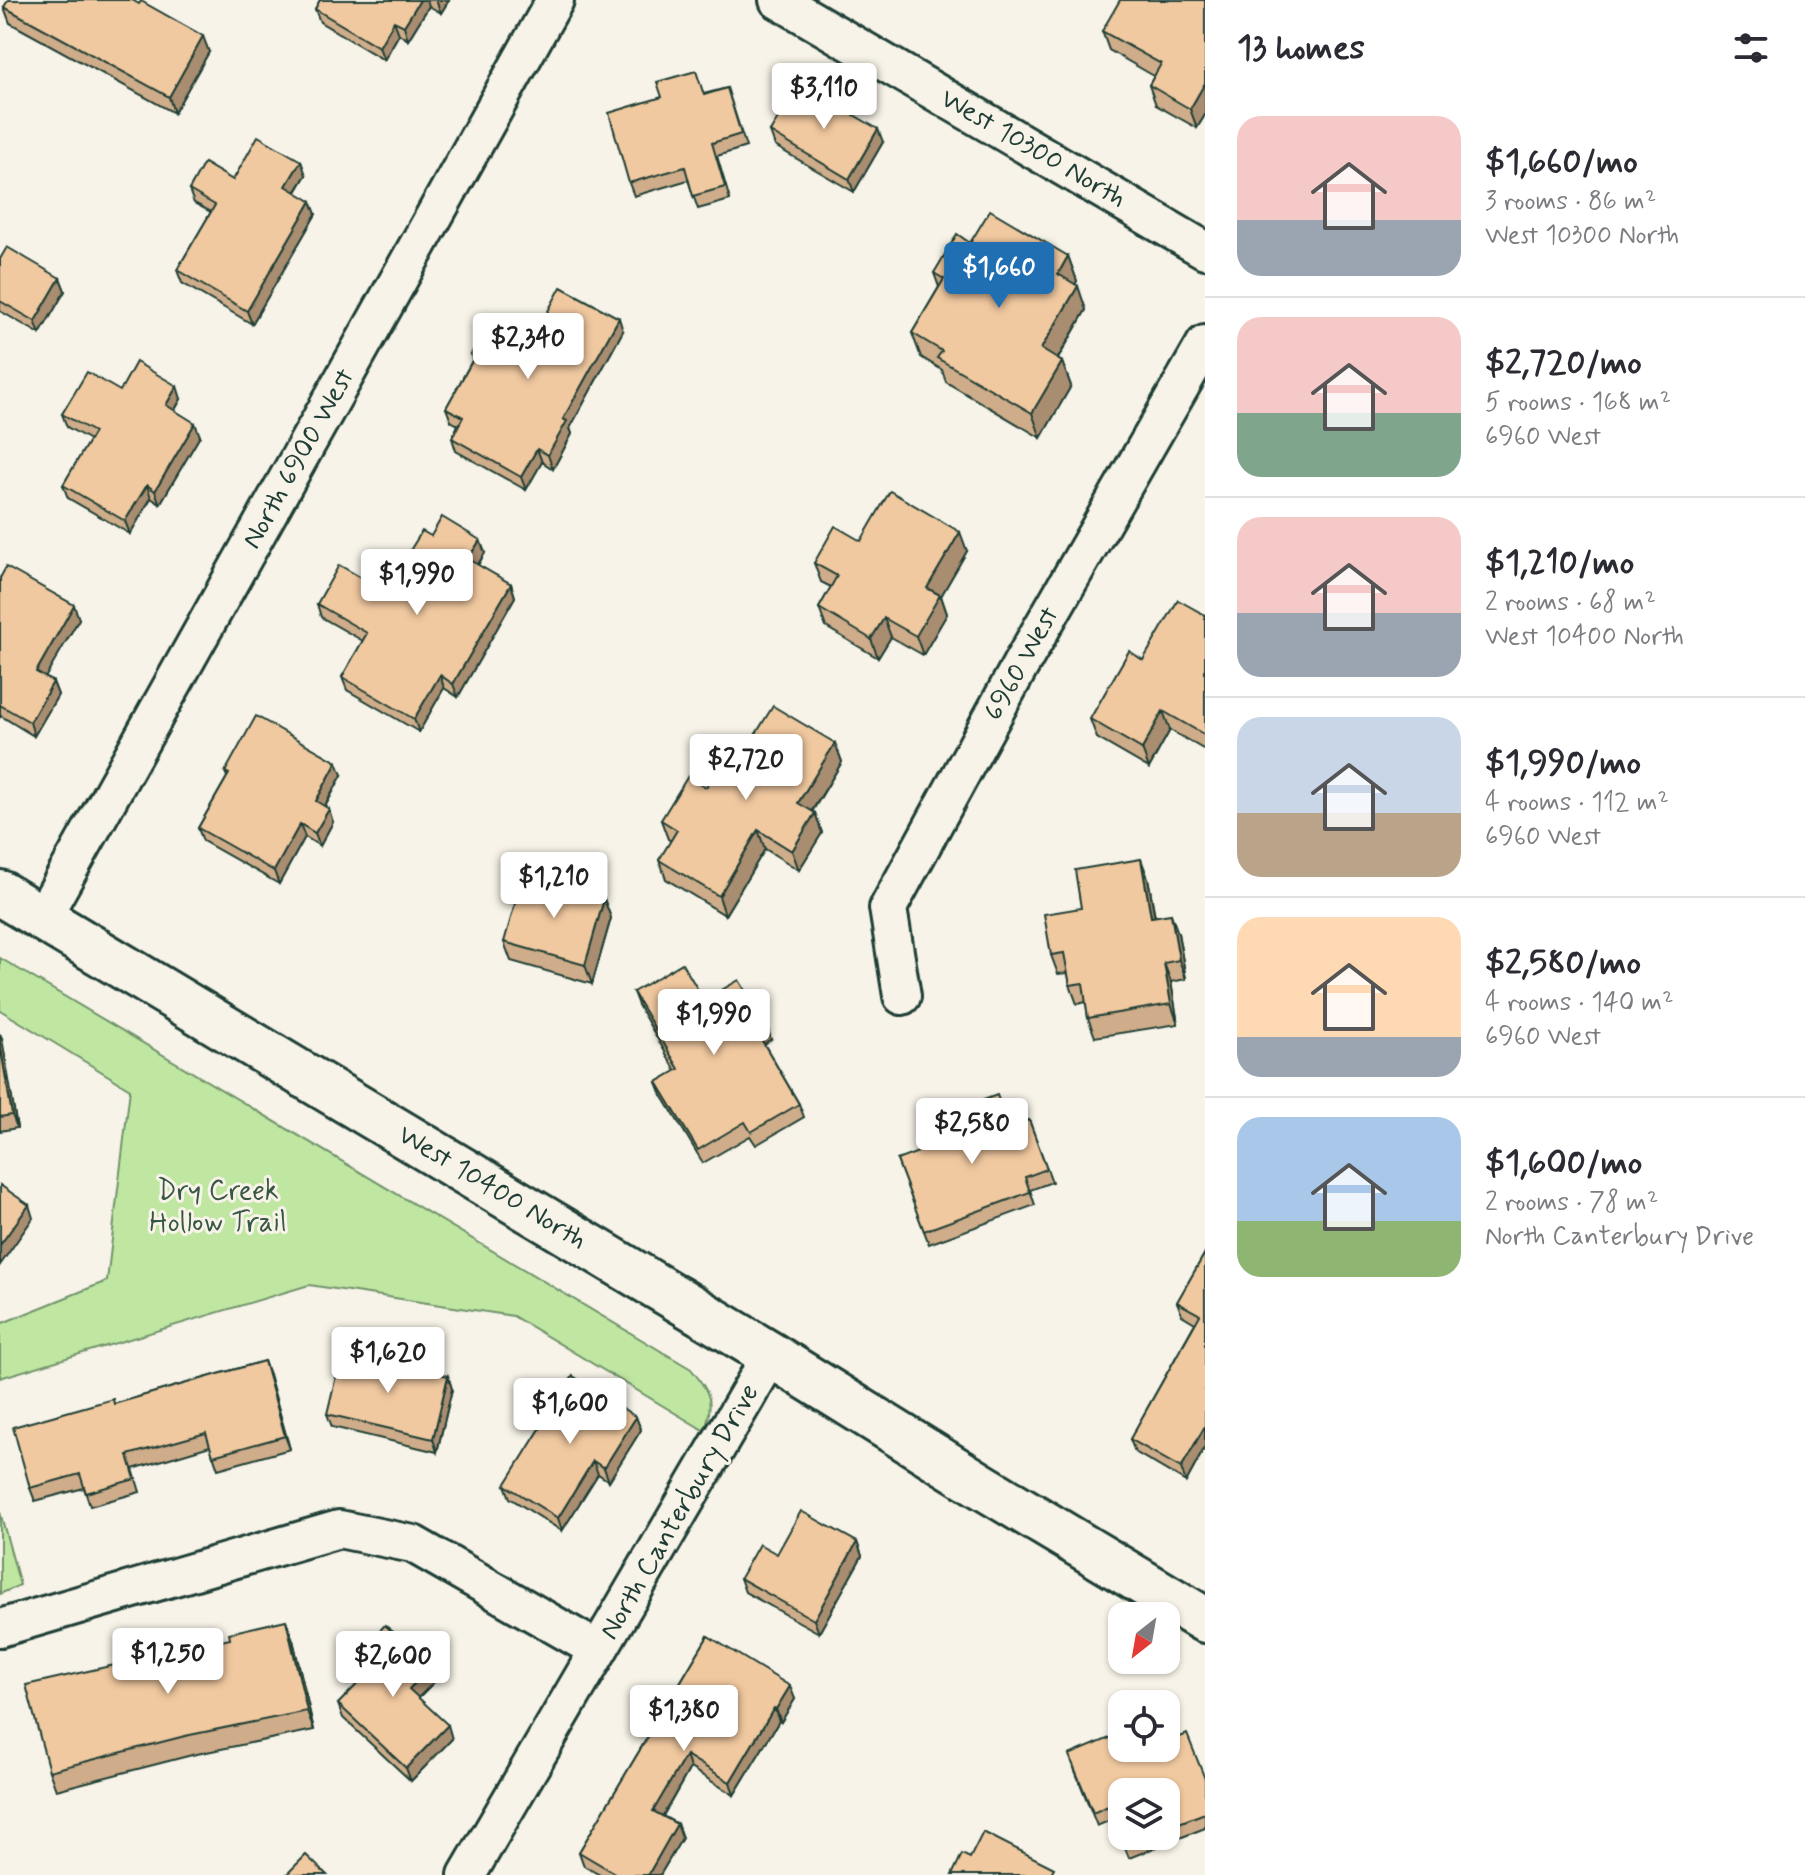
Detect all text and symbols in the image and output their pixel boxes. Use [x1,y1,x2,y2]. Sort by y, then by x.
text: 13 homes [1237,26,1365,71]
icon: filters [1729,26,1773,70]
pin: $3,110 [759,63,889,131]
text: $3,110 [790,72,858,106]
street label: West 10300 North [933,81,1133,217]
text: $1,660/mo [1485,140,1638,185]
icon: home [1301,148,1397,244]
text: 3 rooms · 86 m² [1485,185,1656,219]
text: West 10300 North [1485,219,1679,253]
pin: $1,660 [934,242,1064,310]
text: $1,660 [962,251,1036,285]
pin: $2,340 [463,313,593,381]
text: $2,340 [491,322,565,356]
text: $2,720/mo [1485,341,1642,386]
icon: home [1301,349,1397,445]
street label: North 6900 West [234,362,364,556]
text: 5 rooms · 168 m² [1485,386,1671,420]
text: 6960 West [1485,420,1601,454]
text: $1,210/mo [1485,541,1634,586]
pin: $1,990 [352,549,482,617]
icon: home [1301,549,1397,645]
text: $1,990 [379,558,455,592]
text: 2 rooms · 68 m² [1485,586,1656,620]
street label: 6960 West [976,600,1069,728]
text: West 10400 North [1485,620,1684,654]
pin: $2,720 [681,734,811,802]
text: $1,990/mo [1485,741,1641,786]
text: $2,720 [708,743,784,777]
icon: home [1301,749,1397,845]
text: 4 rooms · 112 m² [1485,786,1669,820]
text: 6960 West [1485,820,1601,854]
pin: $1,210 [489,852,619,920]
text: $1,210 [519,861,589,895]
text: $2,580/mo [1485,941,1641,986]
icon: home [1301,949,1397,1045]
text: 4 rooms · 140 m² [1485,986,1674,1020]
pin: $1,990 [649,989,779,1057]
text: $1,990 [676,998,752,1032]
text: 6960 West [1485,1020,1601,1054]
pin: $2,580 [907,1098,1037,1166]
text: $2,580 [934,1107,1010,1141]
street label: West 10400 North [391,1117,593,1259]
text: $1,600/mo [1485,1141,1642,1186]
icon: home [1301,1149,1397,1245]
park label: Dry Creek Hollow Trail [149,1173,287,1242]
text: 2 rooms · 78 m² [1485,1186,1658,1220]
text: North Canterbury Drive [1485,1220,1754,1254]
pin: $1,620 [323,1327,453,1395]
text: $1,620 [350,1336,426,1370]
street label: North Canterbury Drive [592,1377,768,1647]
pin: $1,600 [505,1378,635,1446]
text: $1,600 [531,1387,609,1421]
north arrow [1108,1602,1180,1674]
map controls [1108,1602,1180,1850]
pin: $1,250 [103,1628,233,1696]
pin: $2,600 [328,1631,458,1699]
text: $1,250 [130,1637,206,1671]
text: $2,600 [354,1640,432,1674]
pin: $1,380 [619,1685,749,1753]
button: locate [1108,1690,1180,1762]
text: $1,380 [648,1694,720,1728]
button: layers [1108,1778,1180,1850]

